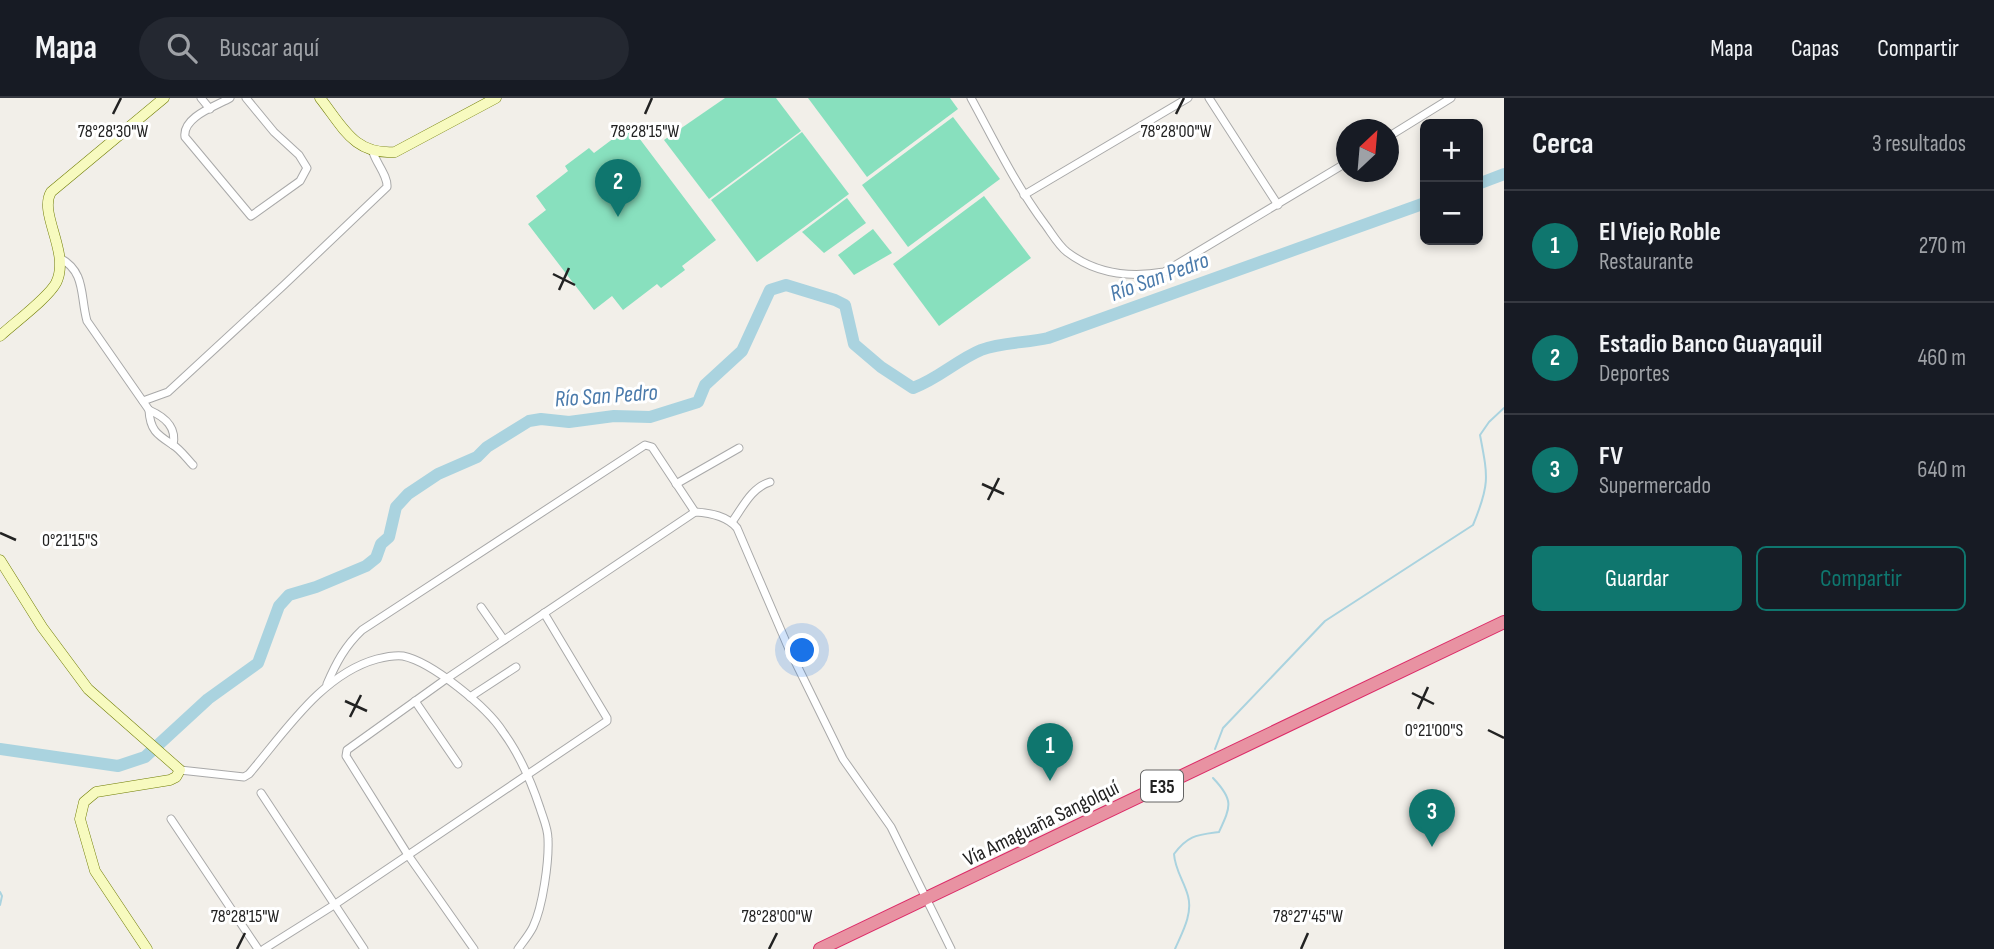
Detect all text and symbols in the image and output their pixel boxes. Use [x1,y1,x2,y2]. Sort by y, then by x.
search box [139,17,629,80]
text: Mapa [35,28,97,68]
icon: search [163,29,201,67]
text: Buscar aquí [219,33,319,64]
text: Mapa [1710,34,1753,63]
text: Capas [1791,34,1839,63]
text: Compartir [1877,34,1959,63]
north arrow [1336,119,1399,182]
map controls [1420,119,1483,245]
button: + [1420,119,1483,182]
text: 78°28'30"W [78,121,149,142]
text: 78°28'15"W [611,121,680,142]
text: 78°28'00"W [1140,121,1212,142]
text: Cerca [1532,126,1594,162]
text: 3 resultados [1872,130,1966,158]
pin: 2 [595,159,641,217]
button: − [1420,182,1483,245]
text: El Viejo Roble [1599,217,1721,248]
text: 1 [1550,232,1560,260]
text: 270 m [1919,232,1966,260]
water label: Río San Pedro [1106,246,1213,308]
text: Restaurante [1599,248,1693,276]
text: Estadio Banco Guayaquil [1599,329,1822,360]
text: 2 [1550,344,1560,372]
text: 460 m [1918,344,1966,372]
text: Deportes [1599,360,1670,388]
water label: Río San Pedro [554,378,659,414]
text: FV [1599,441,1623,472]
text: 3 [1550,456,1560,484]
text: 640 m [1917,456,1966,484]
text: Supermercado [1599,472,1711,500]
text: 0°21'15"S [42,530,98,551]
button: Guardar [1532,546,1742,611]
button: Compartir [1756,546,1966,611]
your location [785,633,819,667]
text: 0°21'00"S [1405,720,1464,741]
pin: 1 [1027,723,1073,781]
road number: E35 [1141,771,1183,802]
street label: Vía Amaguaña Sangolquí [959,775,1123,872]
pin: 3 [1409,789,1455,847]
text: 78°28'15"W [211,906,280,927]
text: 78°28'00"W [741,906,813,927]
text: 78°27'45"W [1273,906,1343,927]

